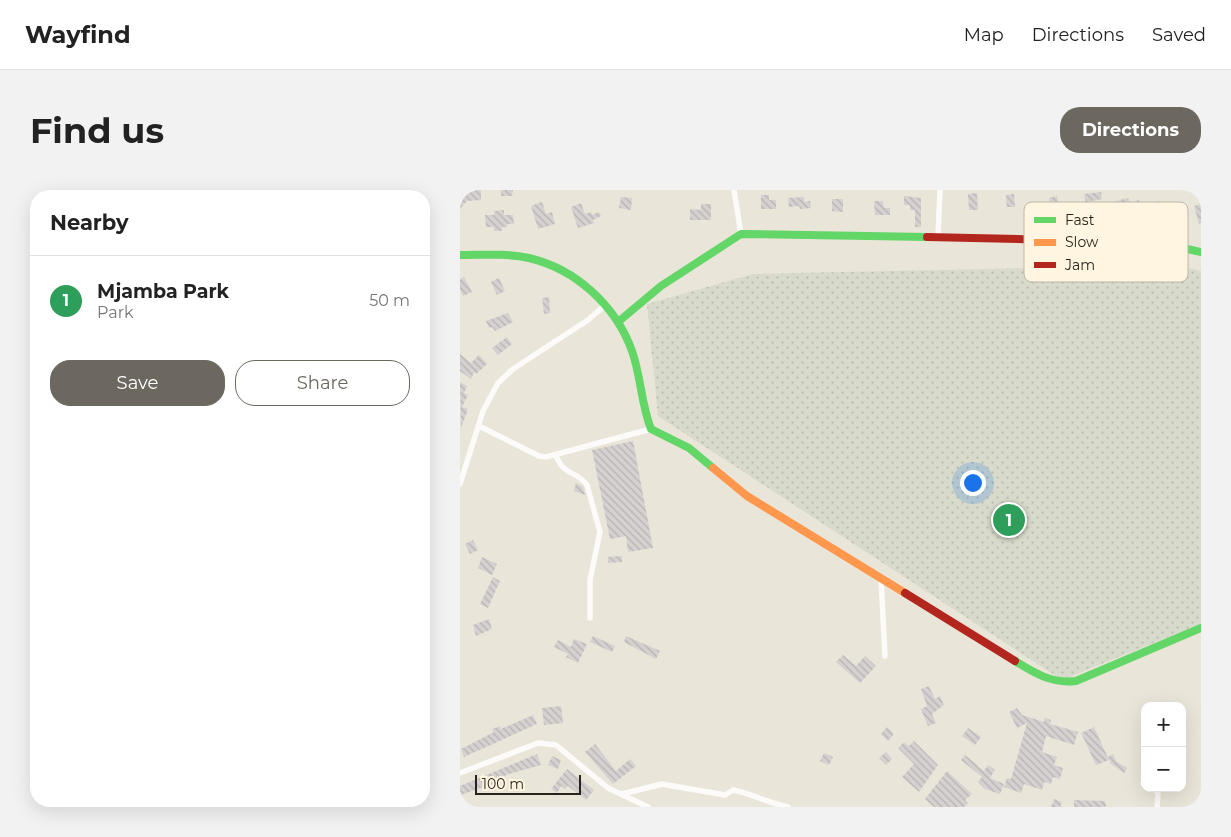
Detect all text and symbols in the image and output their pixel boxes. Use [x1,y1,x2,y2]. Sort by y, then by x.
text: Wayfind [25,20,131,49]
text: Map [964,24,1004,46]
text: Directions [1032,24,1124,46]
text: Saved [1152,24,1206,46]
button: Directions [1060,107,1201,153]
text: Find us [30,109,164,152]
legend [1024,202,1188,282]
text: Nearby [50,210,129,235]
text: Fast [1065,211,1095,229]
text: Slow [1065,233,1099,251]
text: Jam [1064,256,1095,274]
text: Mjamba Park [97,280,229,303]
text: 1 [63,291,69,310]
text: 50 m [369,291,410,310]
text: Park [97,303,134,322]
button: Save [50,360,225,406]
button: Share [235,360,410,406]
your location [960,470,986,496]
pin: 1 [993,501,1025,539]
map controls [1141,702,1186,792]
button: + [1141,702,1186,747]
button: − [1141,747,1186,792]
scale bar [475,772,581,795]
text: 100 m [482,775,524,793]

